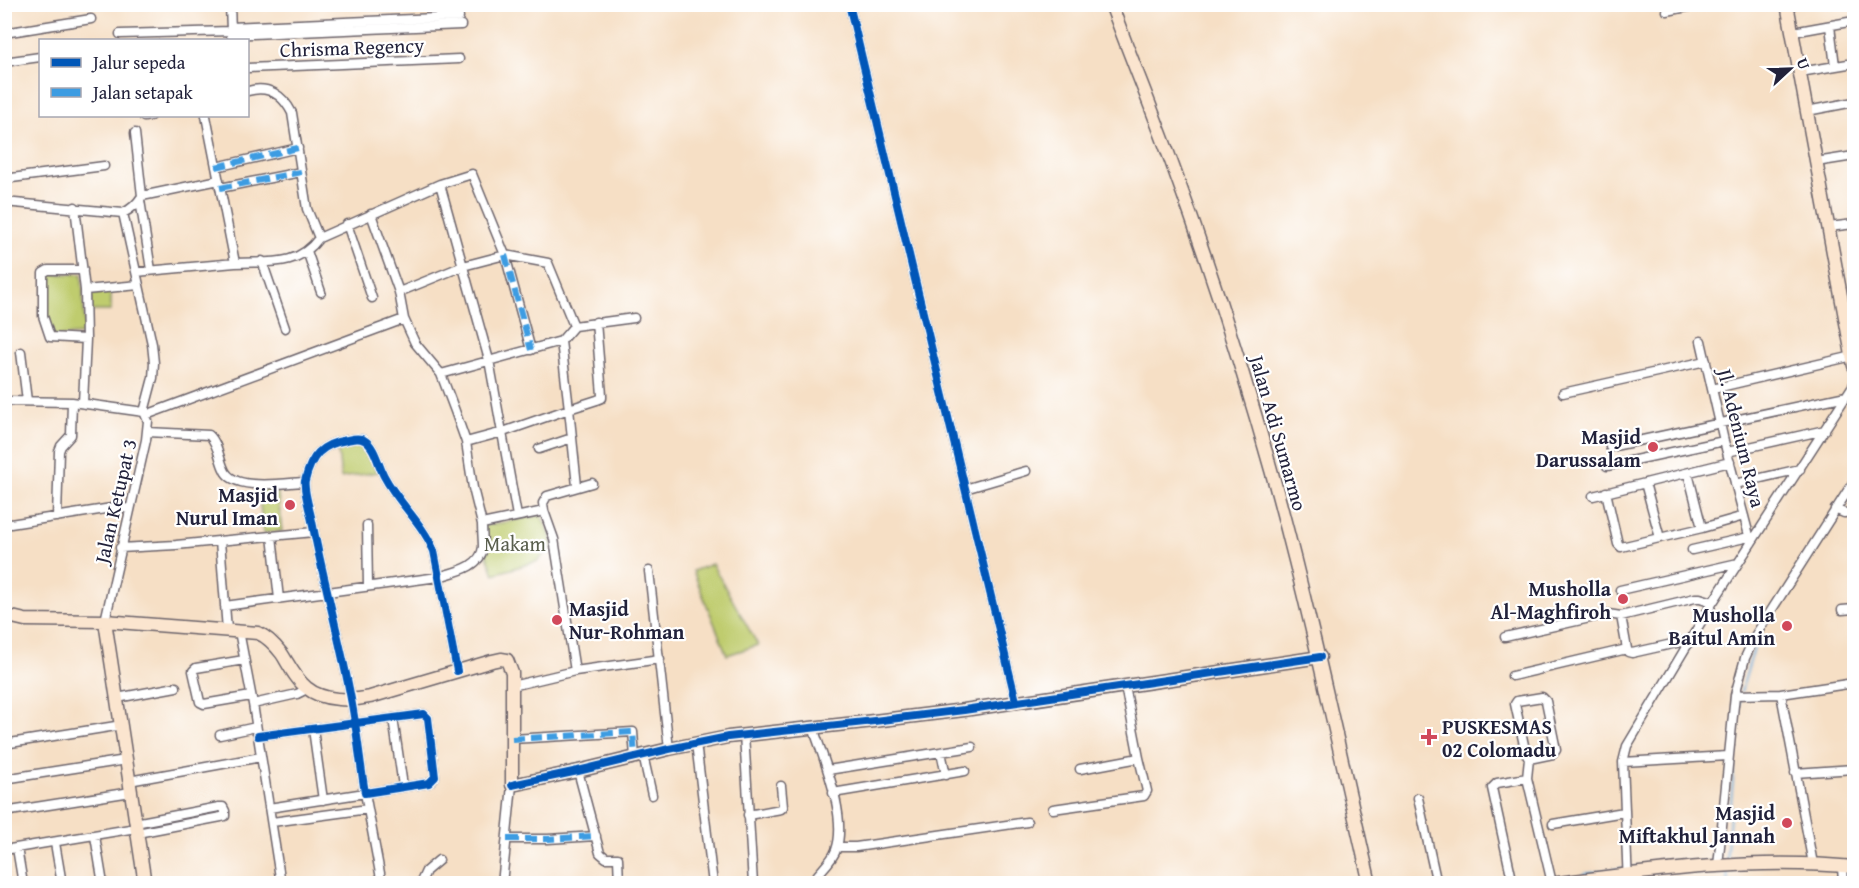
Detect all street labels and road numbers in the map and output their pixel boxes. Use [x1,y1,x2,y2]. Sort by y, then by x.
street label: Chrisma Regency [279,30,425,64]
street label: Jalan Adi Sumarmo [1242,349,1315,514]
street label: Jl. Adenium Raya [1710,363,1773,511]
street label: Jalan Ketupat 3 [86,436,143,569]

